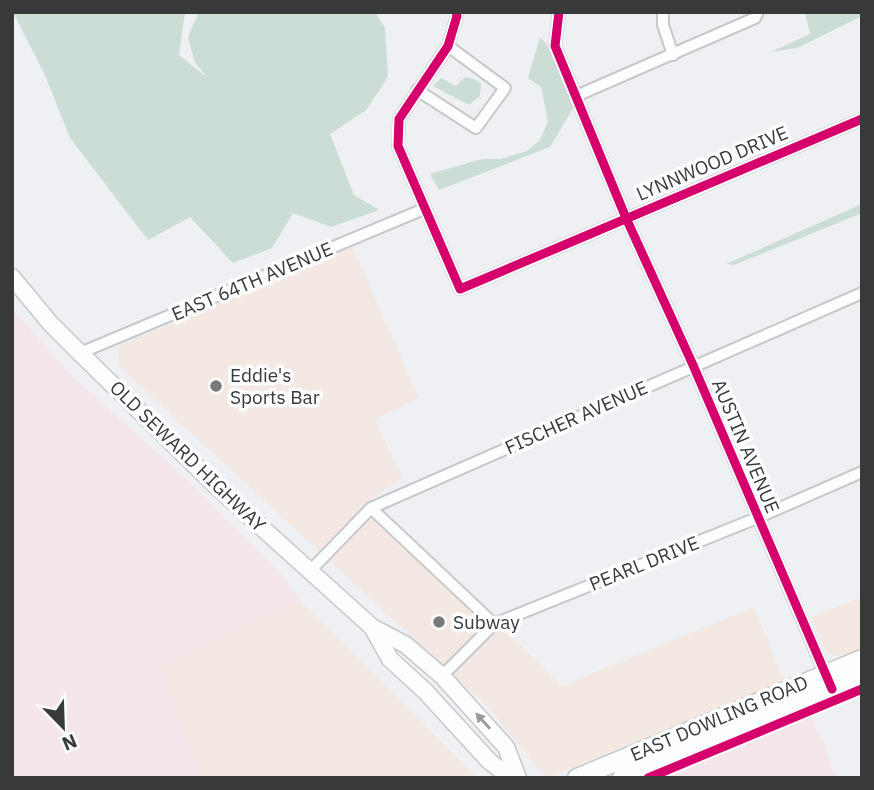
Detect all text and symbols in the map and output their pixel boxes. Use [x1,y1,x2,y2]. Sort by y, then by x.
street label: LYNNWOOD DRIVE [633,120,791,206]
street label: EAST 64TH AVENUE [168,236,336,326]
place label: Eddie's Sports Bar [230,363,320,409]
street label: OLD SEWARD HIGHWAY [105,375,272,537]
street label: FISCHER AVENUE [501,375,651,459]
street label: AUSTIN AVENUE [707,375,785,517]
marker: Eddie's Sports Bar [208,378,224,394]
street label: PEARL DRIVE [586,530,702,596]
place label: Subway [453,610,520,634]
marker: Subway [431,614,447,630]
street label: EAST DOWLING ROAD [626,670,812,766]
north arrow [28,692,98,762]
one-way arrow [475,713,491,730]
text: N [59,729,81,756]

